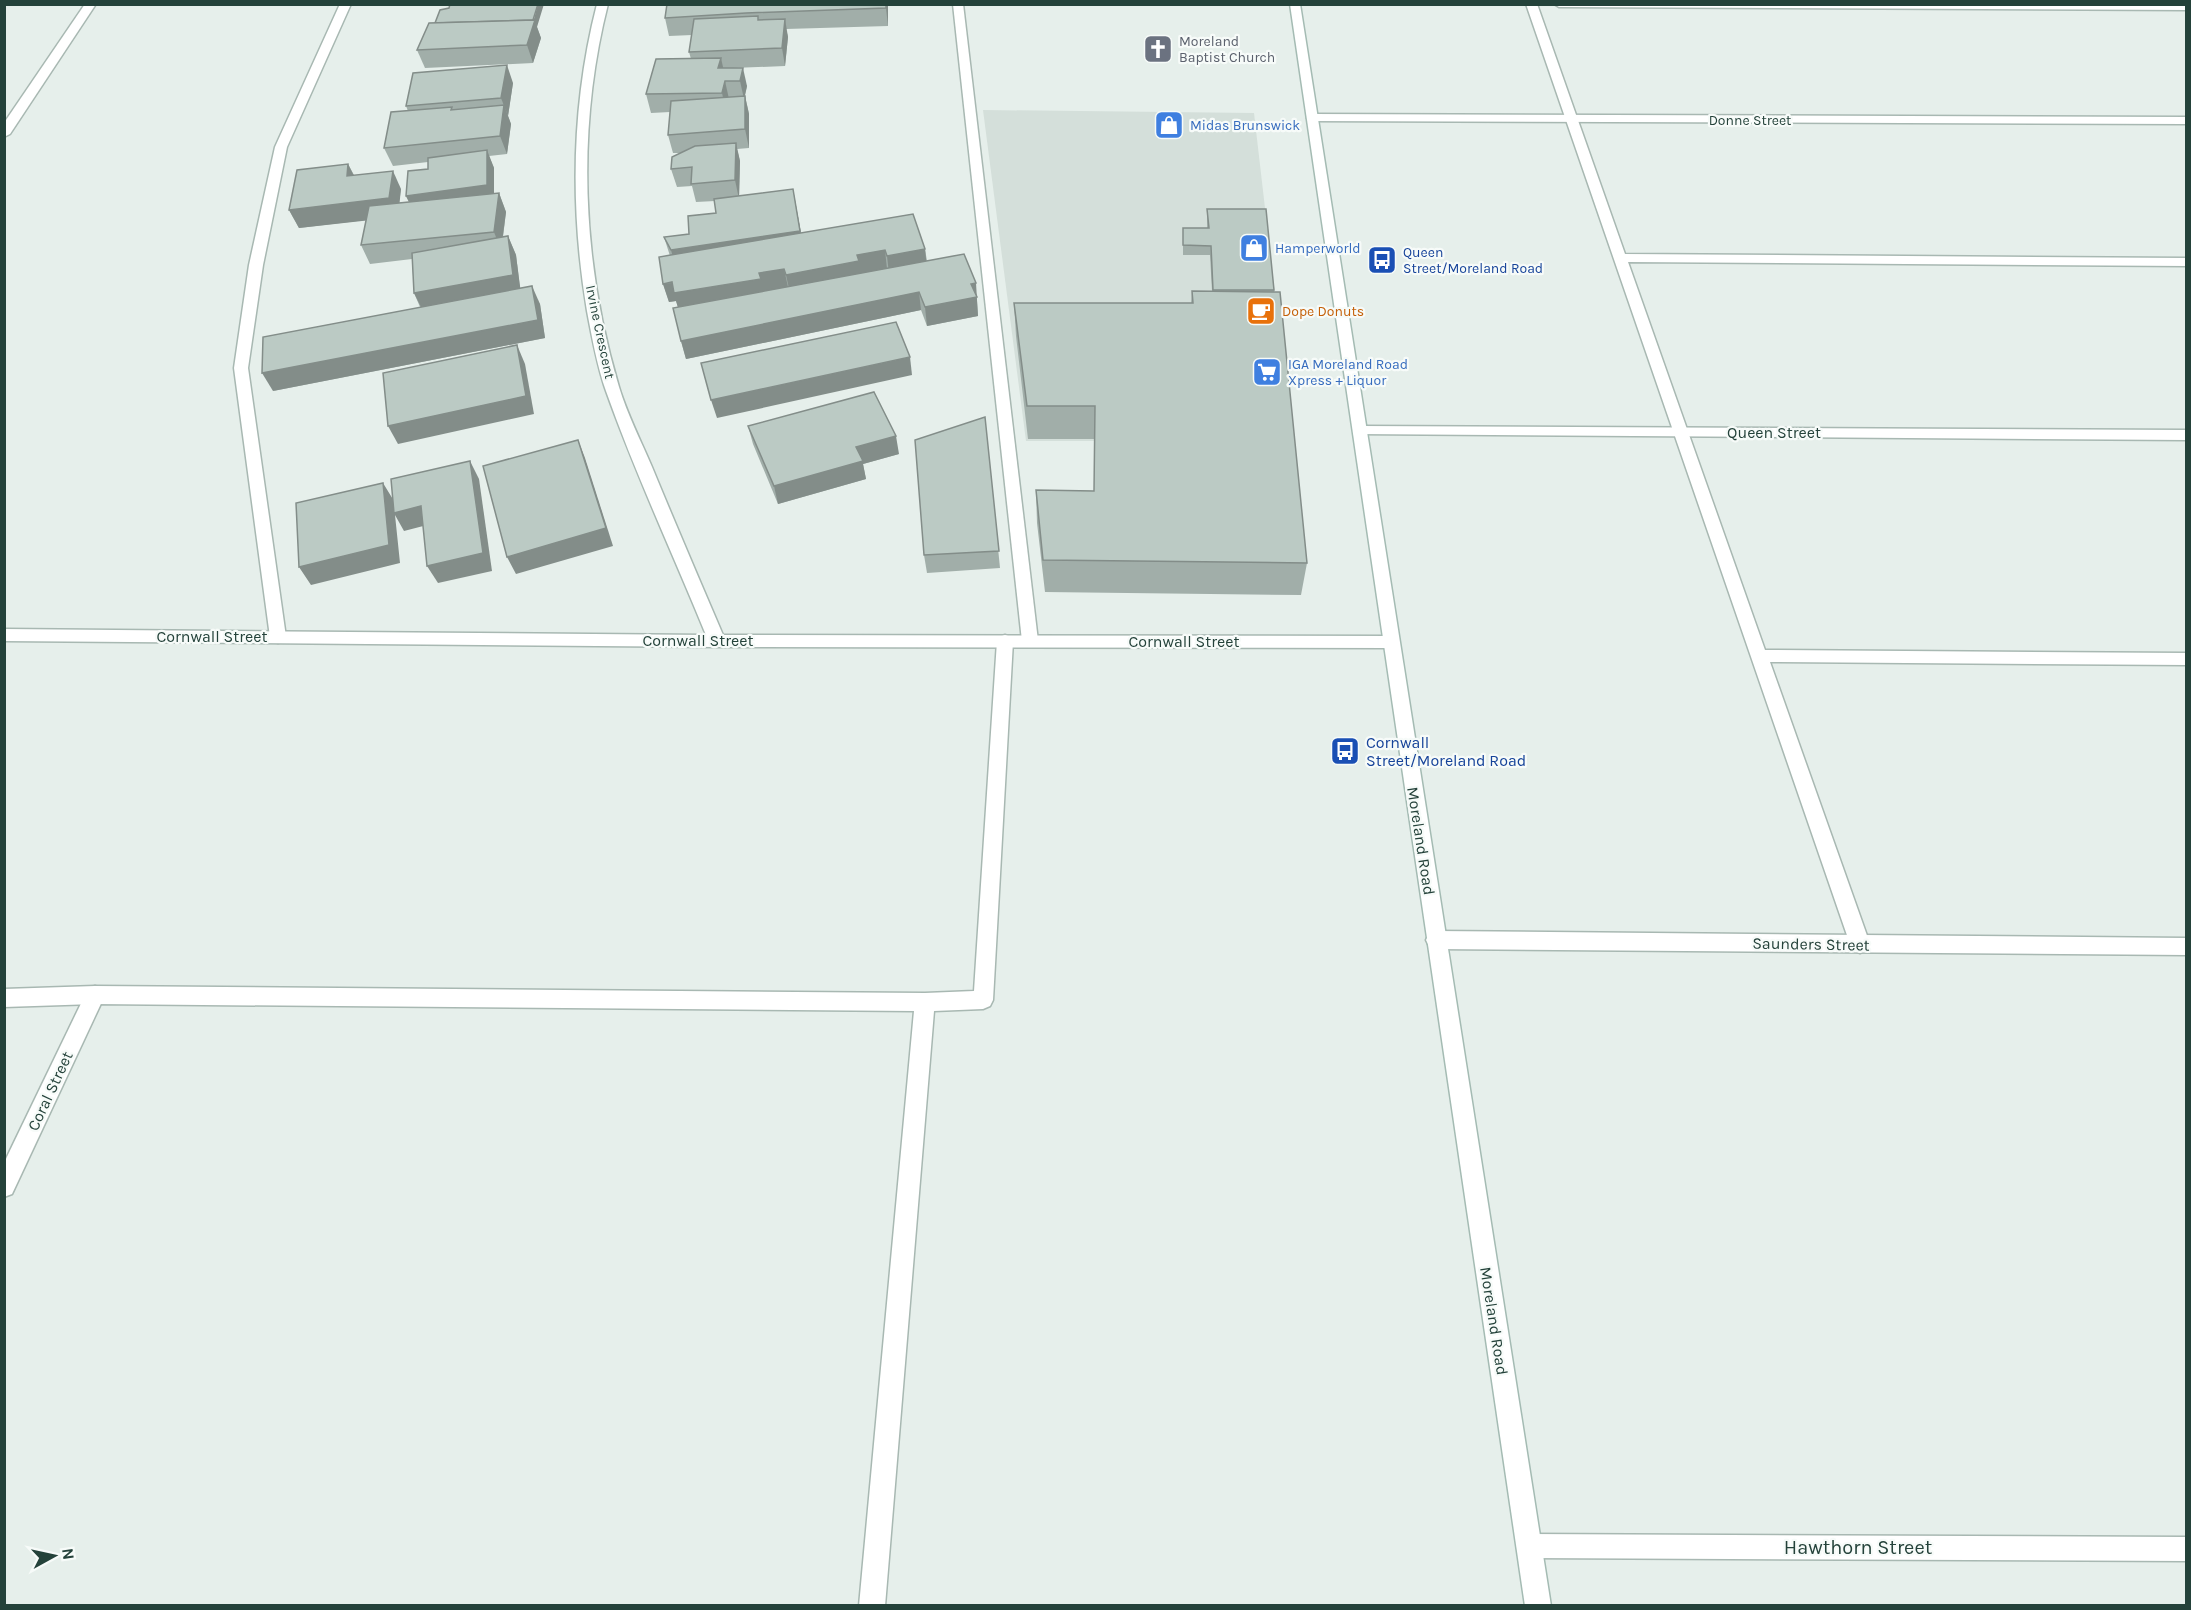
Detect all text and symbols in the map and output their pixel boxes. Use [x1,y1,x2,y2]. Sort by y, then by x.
church icon: Moreland Baptist Church [1142,33,1174,65]
place label: Moreland Baptist Church [1179,33,1275,66]
shop icon: Midas Brunswick [1153,109,1185,141]
street label: Donne Street [1709,112,1791,129]
place label: Midas Brunswick [1190,117,1300,134]
shop icon: Hamperworld [1238,232,1270,264]
place label: Hamperworld [1275,240,1361,257]
bus stop icon: Queen Street/Moreland Road [1366,244,1398,276]
place label: Queen Street/Moreland Road [1403,244,1543,277]
street label: Irvine Crescent [582,284,618,380]
cafe icon: Dope Donuts [1245,295,1277,327]
place label: Dope Donuts [1282,303,1364,320]
supermarket icon: IGA Moreland Road Xpress + Liquor [1251,356,1283,388]
place label: IGA Moreland Road Xpress + Liquor [1288,356,1408,389]
street label: Queen Street [1727,423,1821,442]
street label: Cornwall Street [156,627,268,646]
street label: Cornwall Street [642,631,754,650]
street label: Cornwall Street [1128,632,1240,651]
place label: Cornwall Street/Moreland Road [1366,733,1526,770]
bus stop icon: Cornwall Street/Moreland Road [1329,735,1361,767]
street label: Moreland Road [1403,786,1439,896]
street label: Saunders Street [1752,933,1870,955]
street label: Coral Street [23,1048,77,1134]
street label: Moreland Road [1476,1266,1512,1376]
north arrow [24,1526,84,1586]
street label: Hawthorn Street [1784,1536,1933,1559]
text: N [58,1547,79,1561]

